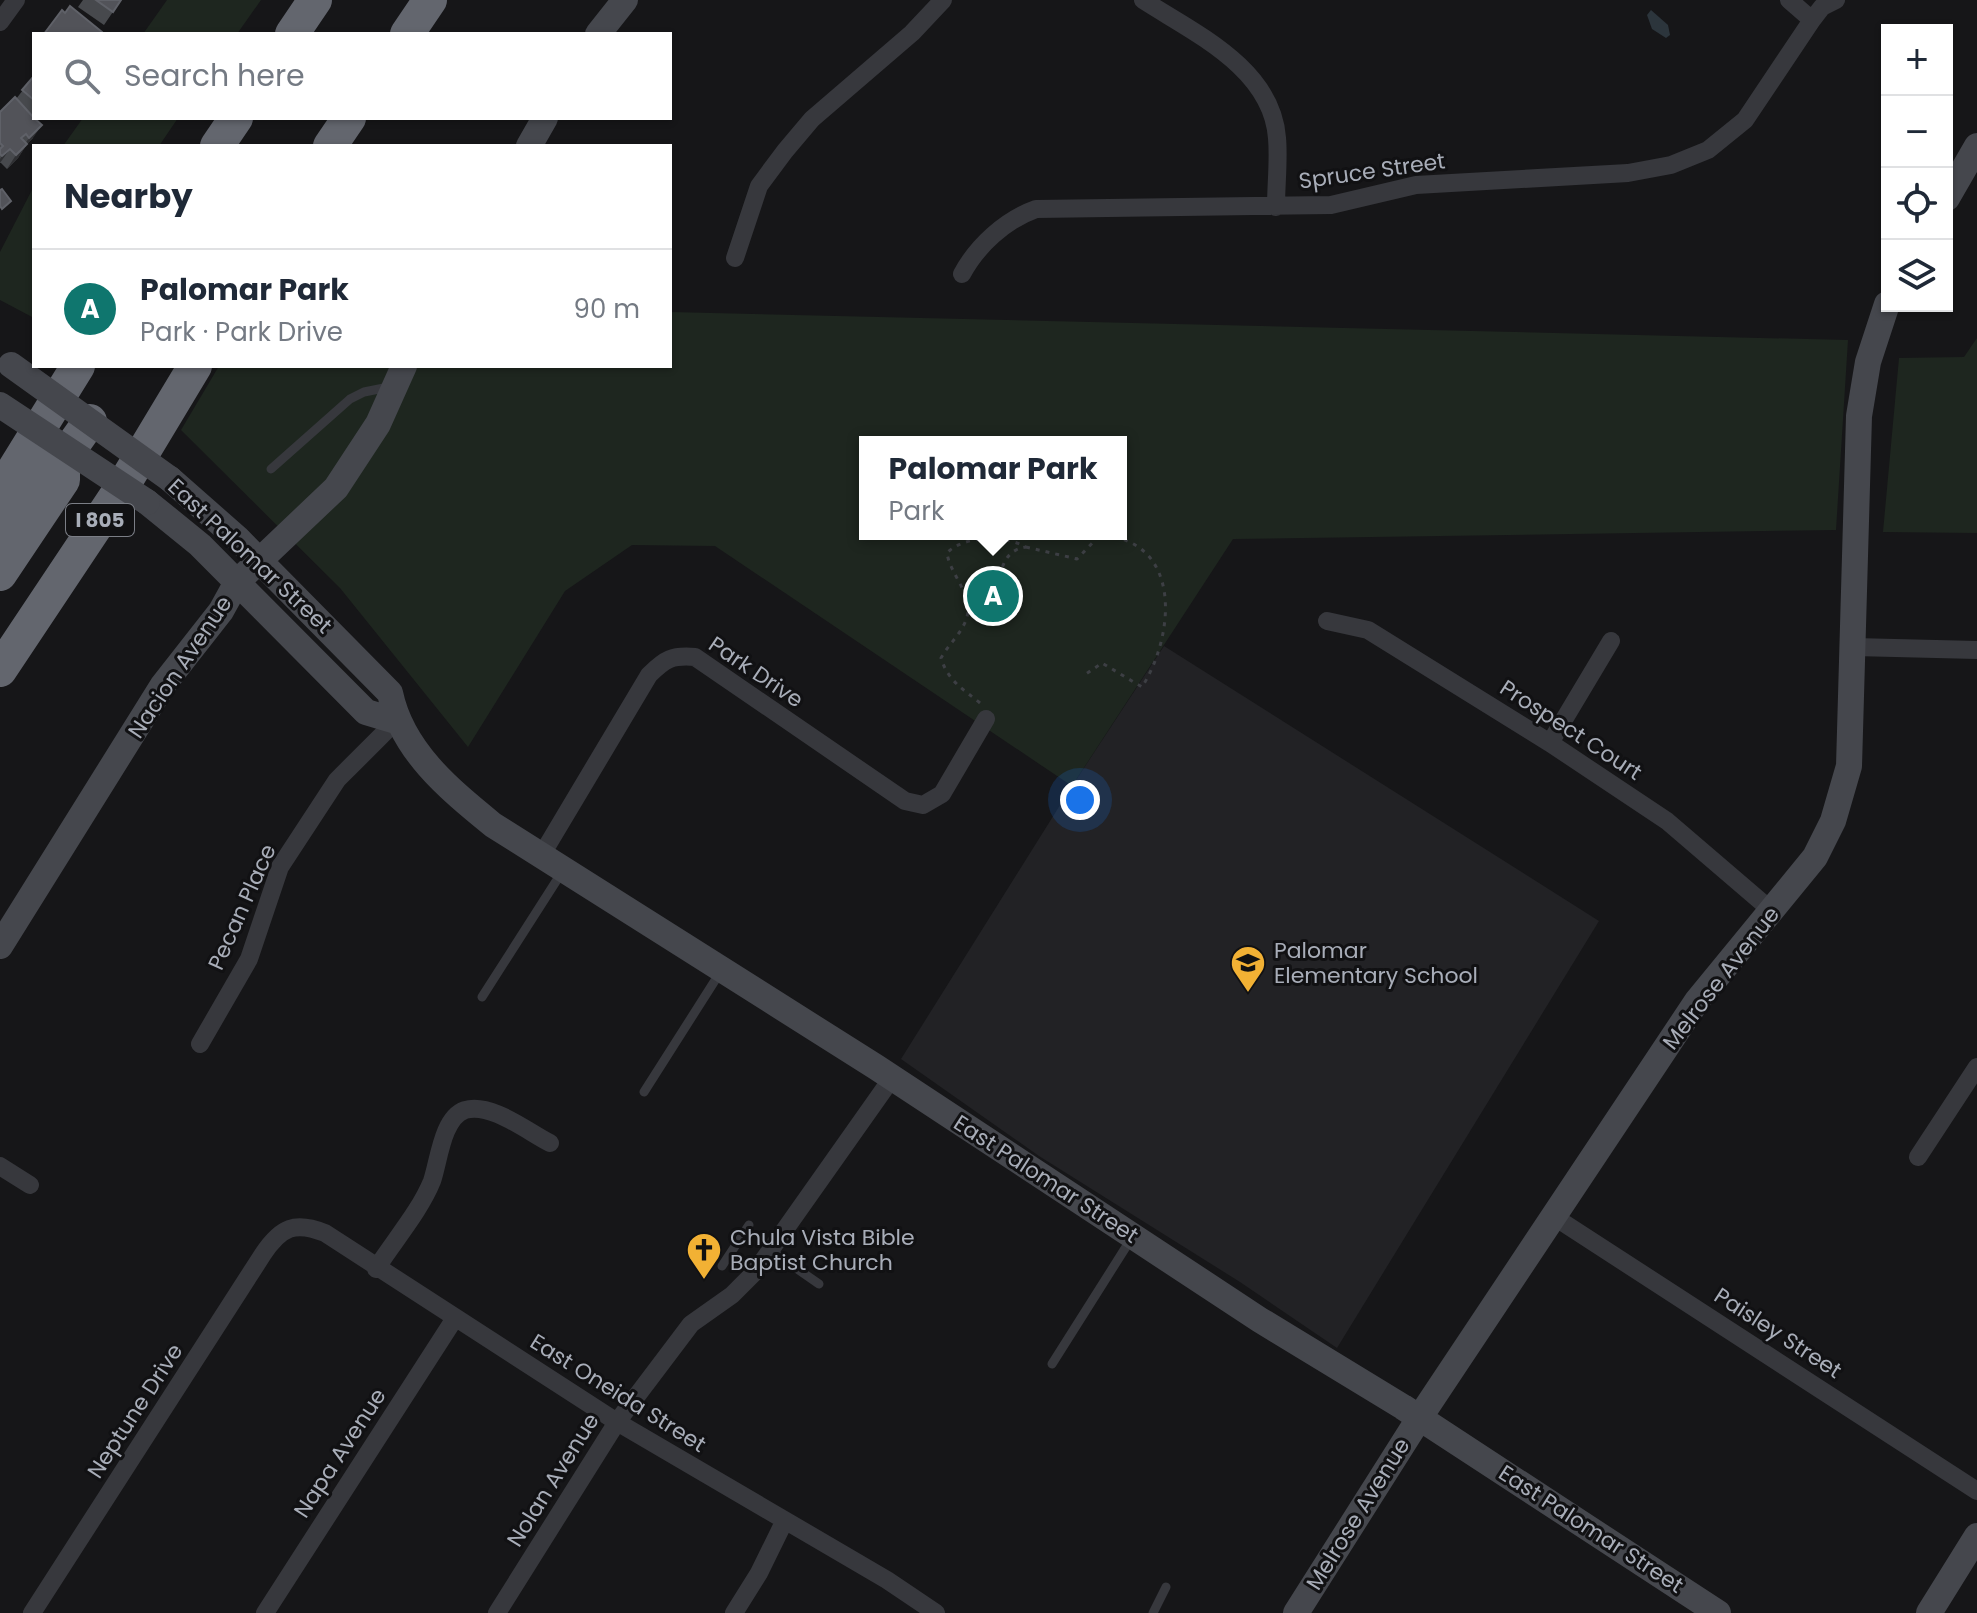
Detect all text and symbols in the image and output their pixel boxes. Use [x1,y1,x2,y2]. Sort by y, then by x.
map controls [1881,24,1953,312]
button: + [1881,24,1953,96]
search box [32,32,672,120]
icon: search [60,54,104,98]
text: Search here [124,54,305,97]
button: − [1881,96,1953,168]
street label: Spruce Street [1297,145,1447,197]
button: locate [1881,168,1953,240]
text: Nearby [64,172,193,220]
button: layers [1881,240,1953,312]
text: Palomar Park [140,268,349,311]
text: A [80,291,100,327]
text: 90 m [574,291,640,327]
text: Park · Park Drive [140,314,343,350]
popup [859,436,1127,540]
text: Palomar Park [889,447,1097,490]
street label: East Palomar Street [161,471,339,641]
text: Park [889,493,944,529]
road number: I 805 [66,504,134,536]
pin: A [967,566,1019,626]
street label: Nacion Avenue [121,590,239,744]
street label: Park Drive [702,629,810,715]
street label: Prospect Court [1494,672,1648,788]
your location [1060,780,1100,820]
street label: Pecan Place [200,839,284,975]
street label: Melrose Avenue [1655,900,1787,1056]
place label: Palomar Elementary School [1274,935,1478,991]
school or university icon: Palomar Elementary School [1229,944,1267,994]
street label: East Palomar Street [948,1108,1144,1250]
place label: Chula Vista Bible Baptist Church [730,1222,915,1278]
church icon: Chula Vista Bible Baptist Church [685,1231,723,1281]
street label: Paisley Street [1708,1280,1848,1386]
street label: East Oneida Street [524,1326,712,1460]
street label: Neptune Drive [80,1338,190,1484]
street label: Napa Avenue [287,1382,393,1524]
street label: Nolan Avenue [499,1407,607,1553]
street label: Melrose Avenue [1299,1432,1417,1596]
street label: East Palomar Street [1493,1458,1689,1600]

